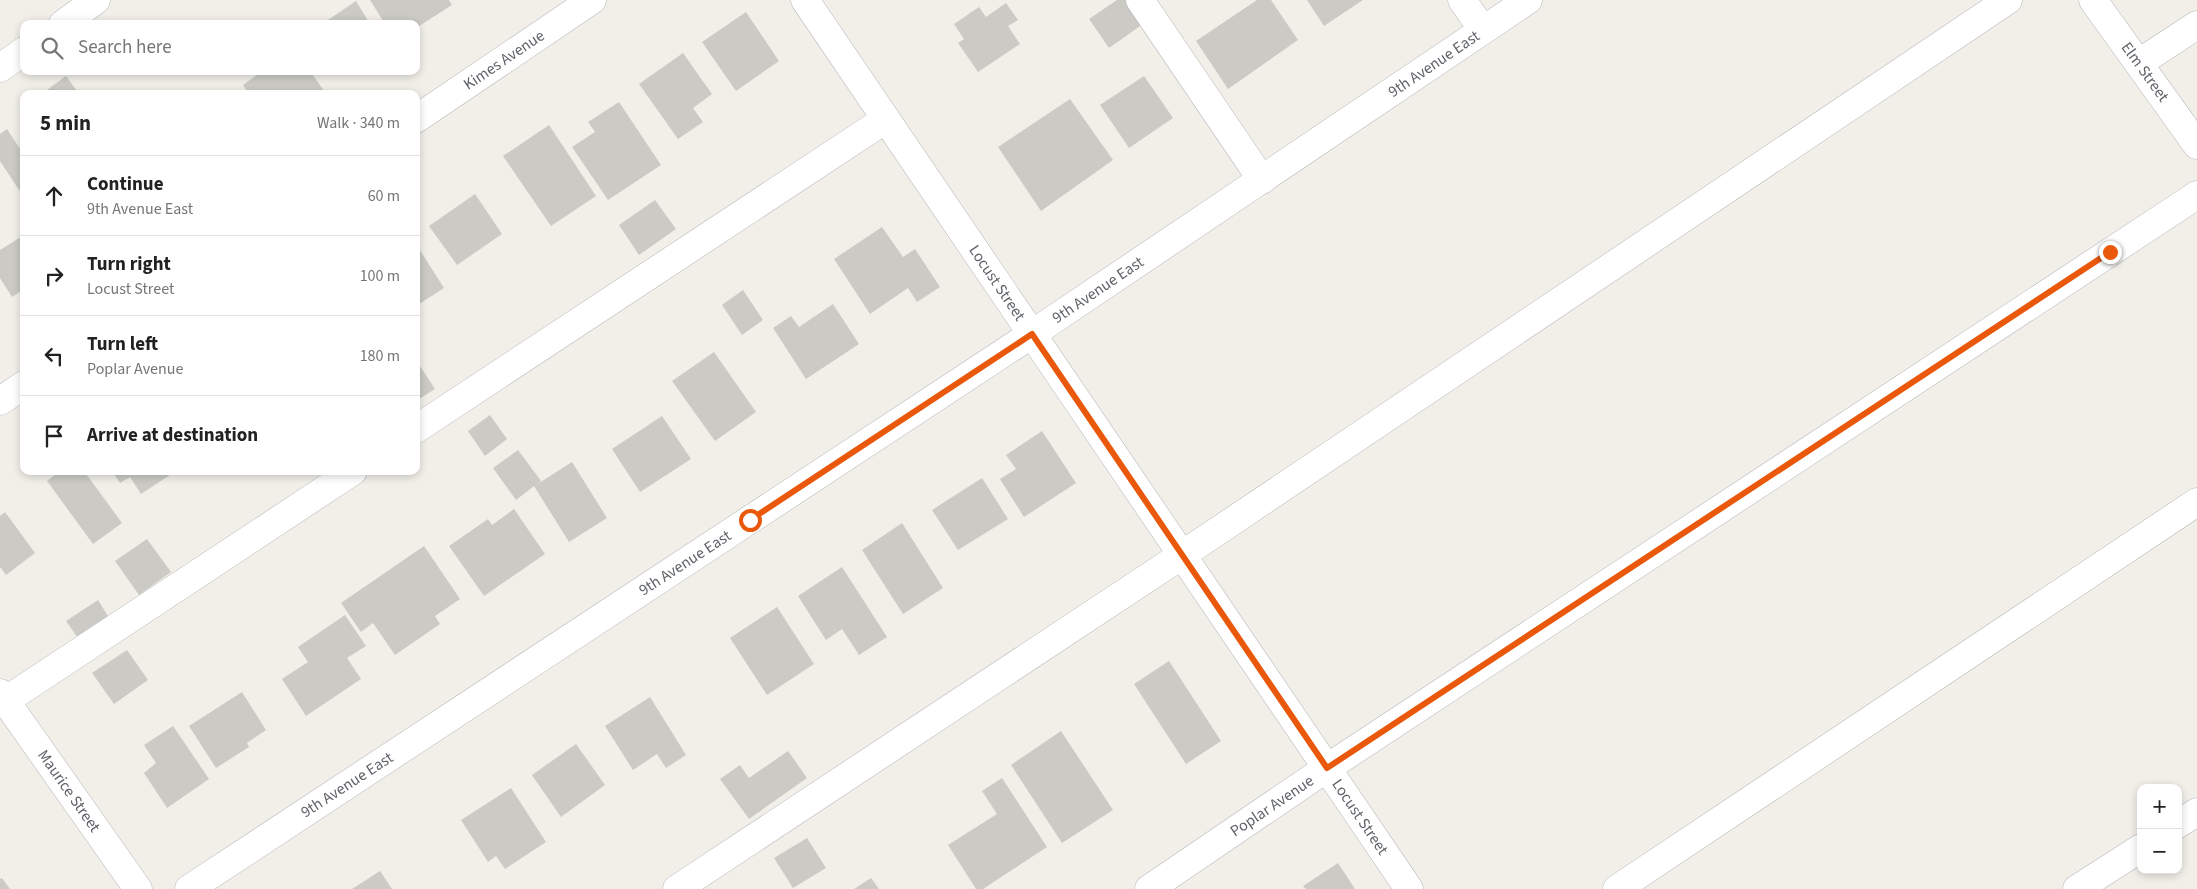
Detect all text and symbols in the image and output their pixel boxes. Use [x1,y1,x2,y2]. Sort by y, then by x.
search box [20,20,420,75]
street label: Kimes Avenue [459,25,549,95]
street label: 9th Avenue East [1384,25,1485,103]
icon: search [38,34,66,62]
text: Search here [78,34,172,61]
street label: Elm Street [2116,38,2175,107]
text: 5 min [40,108,91,138]
text: Walk · 340 m [317,112,400,134]
text: Continue [87,171,164,198]
icon: ahead [40,182,68,210]
text: 60 m [368,185,400,207]
text: 9th Avenue East [87,198,193,220]
street label: Locust Street [963,241,1031,326]
route end [2099,241,2122,264]
text: Turn right [87,251,171,278]
street label: 9th Avenue East [1048,251,1149,329]
icon: right [40,262,68,290]
text: 100 m [360,265,400,287]
text: Locust Street [87,278,174,300]
text: Turn left [87,331,158,358]
icon: left [40,342,68,370]
text: 180 m [360,345,400,367]
text: Poplar Avenue [87,358,183,380]
icon: arrive [40,422,68,450]
text: Arrive at destination [87,422,258,449]
route start [739,509,762,532]
street label: 9th Avenue East [635,525,736,601]
street label: Maurice Street [32,745,106,837]
street label: 9th Avenue East [297,747,398,823]
street label: Poplar Avenue [1226,770,1318,842]
street label: Locust Street [1326,775,1394,860]
map controls [2137,784,2182,874]
button: + [2137,784,2182,829]
button: − [2137,829,2182,874]

